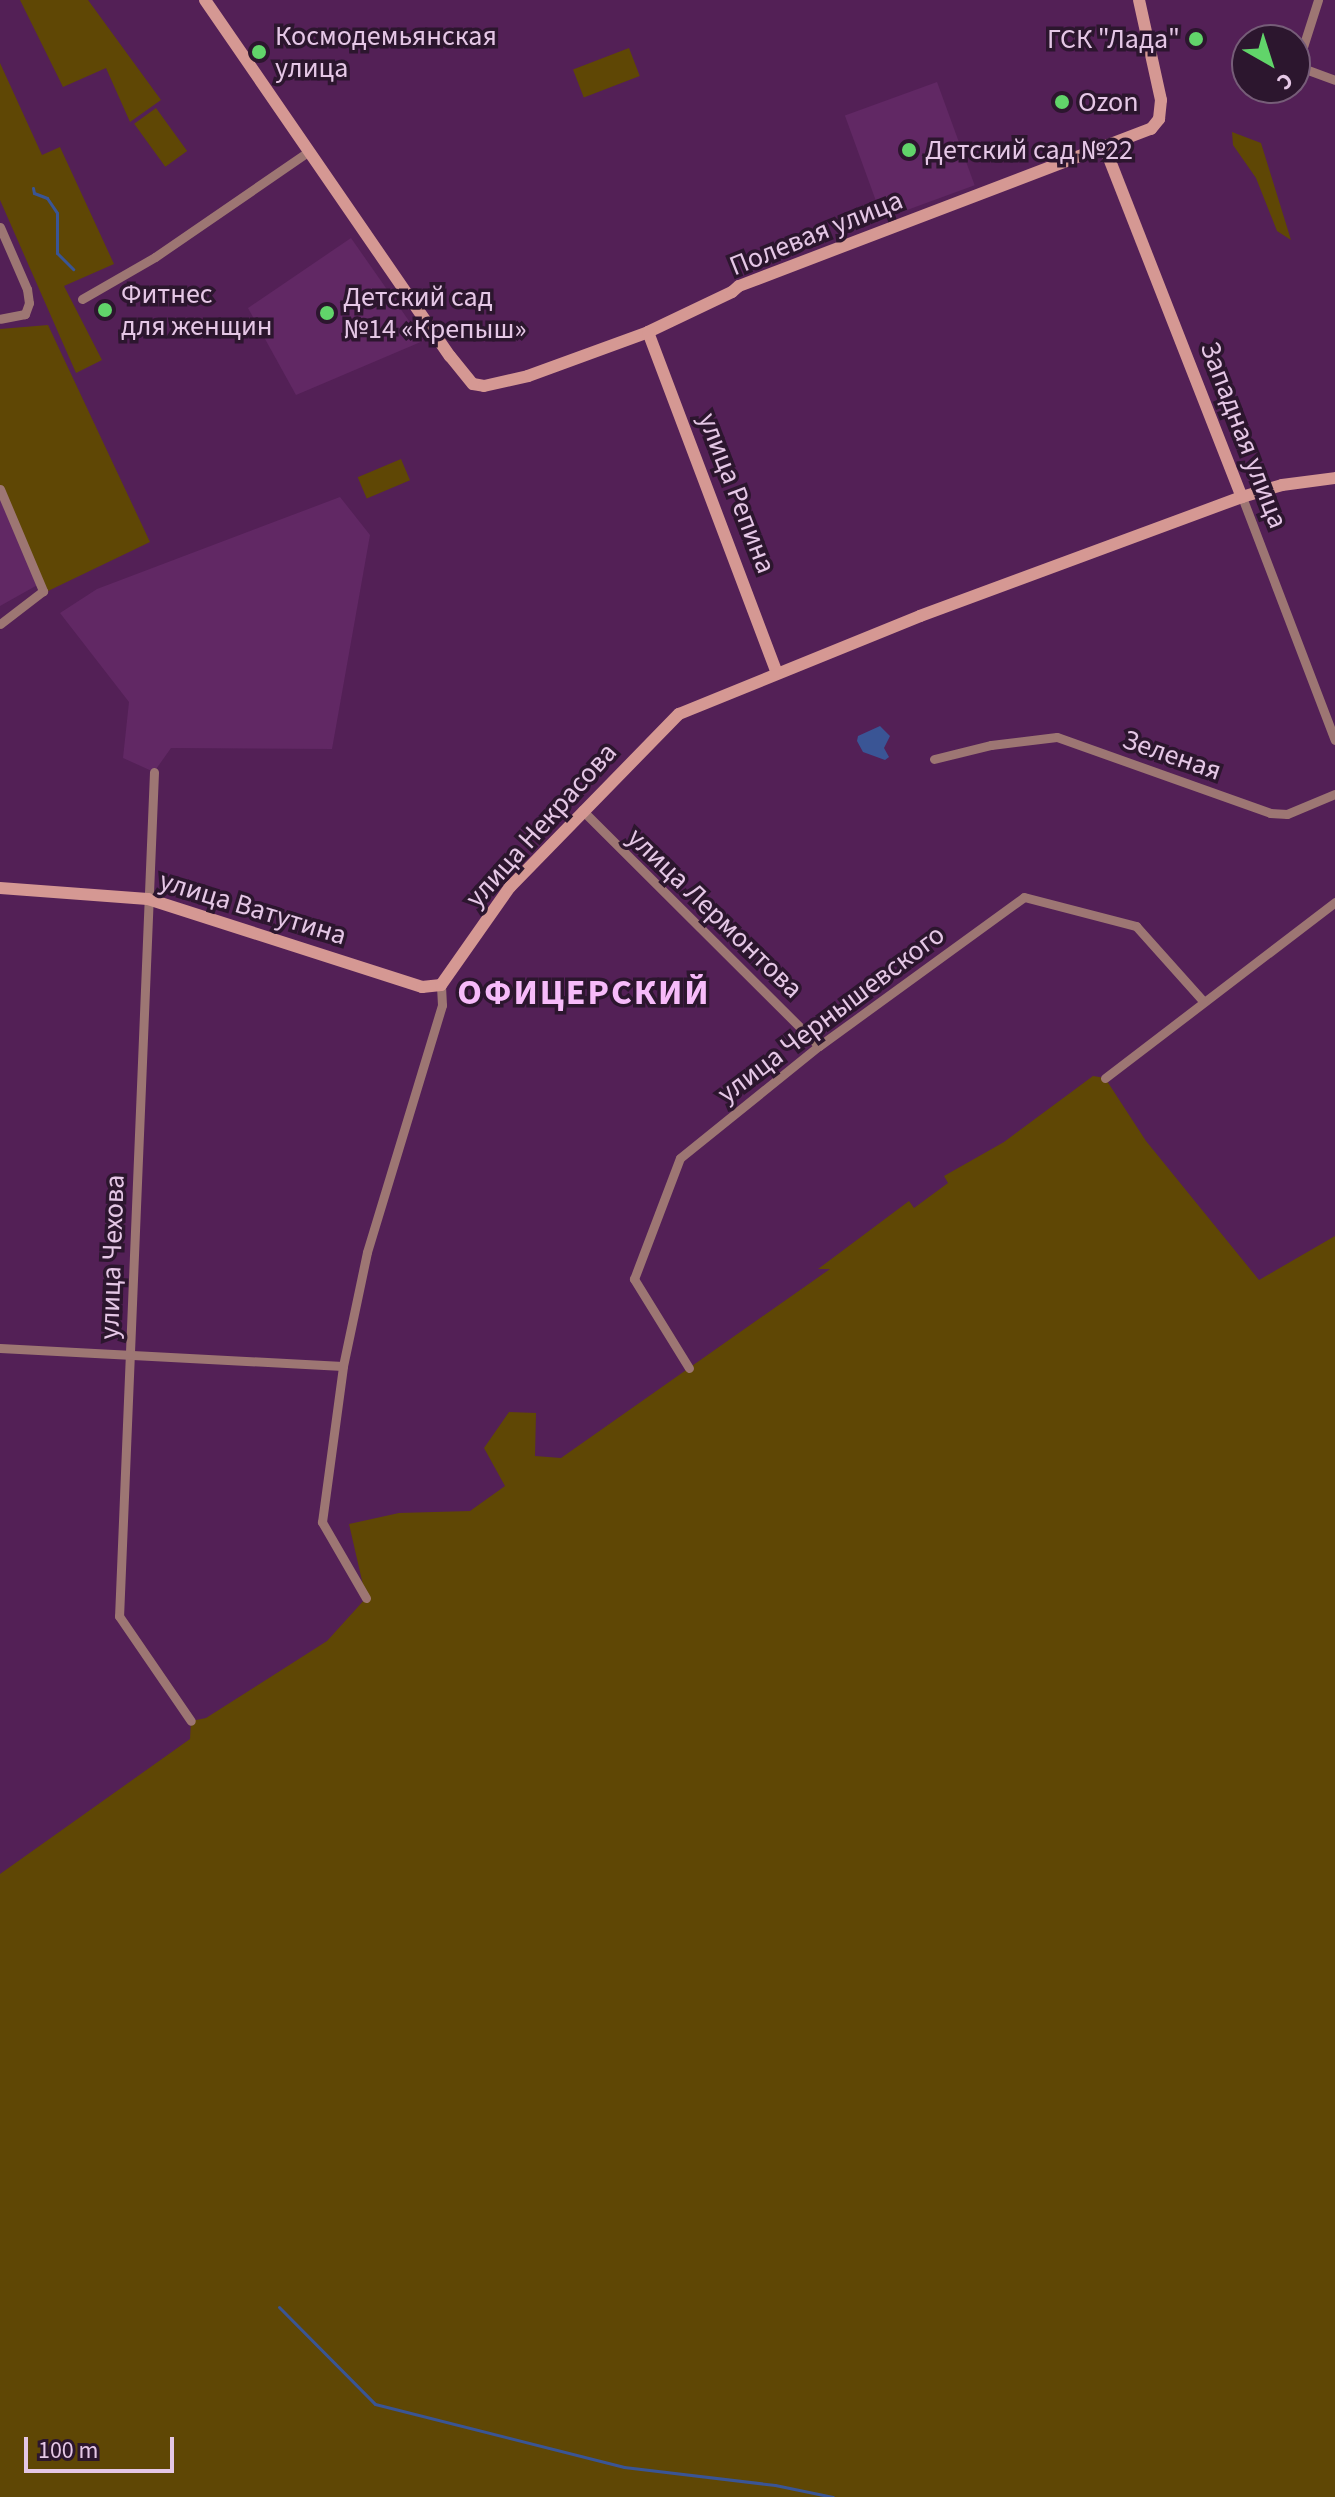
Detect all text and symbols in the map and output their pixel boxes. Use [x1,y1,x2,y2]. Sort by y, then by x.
place label: Космодемьянская улица [275,19,497,85]
place label: ГСК "Лада" [1047,22,1180,56]
north arrow [1231,24,1311,104]
marker: ГСК "Лада" [1187,30,1205,48]
marker: Космодемьянская улица [250,43,268,61]
text: С [1270,65,1300,98]
place label: Ozon [1078,85,1138,119]
marker: Ozon [1053,93,1071,111]
place label: Детский сад №22 [925,133,1133,167]
marker: Детский сад №22 [900,141,918,159]
street label: Полевая улица [725,183,907,283]
place label: Фитнес для женщин [121,277,273,343]
place label: Детский сад №14 «Крепыш» [343,280,526,346]
marker: Фитнес для женщин [96,301,114,319]
marker: Детский сад №14 «Крепыш» [318,304,336,322]
street label: Западная улица [1193,337,1295,533]
street label: улица Репина [691,408,783,578]
street label: Зеленая [1118,722,1226,788]
street label: улица Некрасова [458,736,624,914]
street label: улица Лермонтова [620,821,810,1005]
street label: улица Ватутина [155,864,351,952]
street label: улица Чернышевского [711,918,951,1110]
district label: ОФИЦЕРСКИЙ [457,971,711,1015]
street label: улица Чехова [92,1174,132,1340]
scale bar [28,2421,178,2471]
text: 100 m [38,2433,98,2468]

